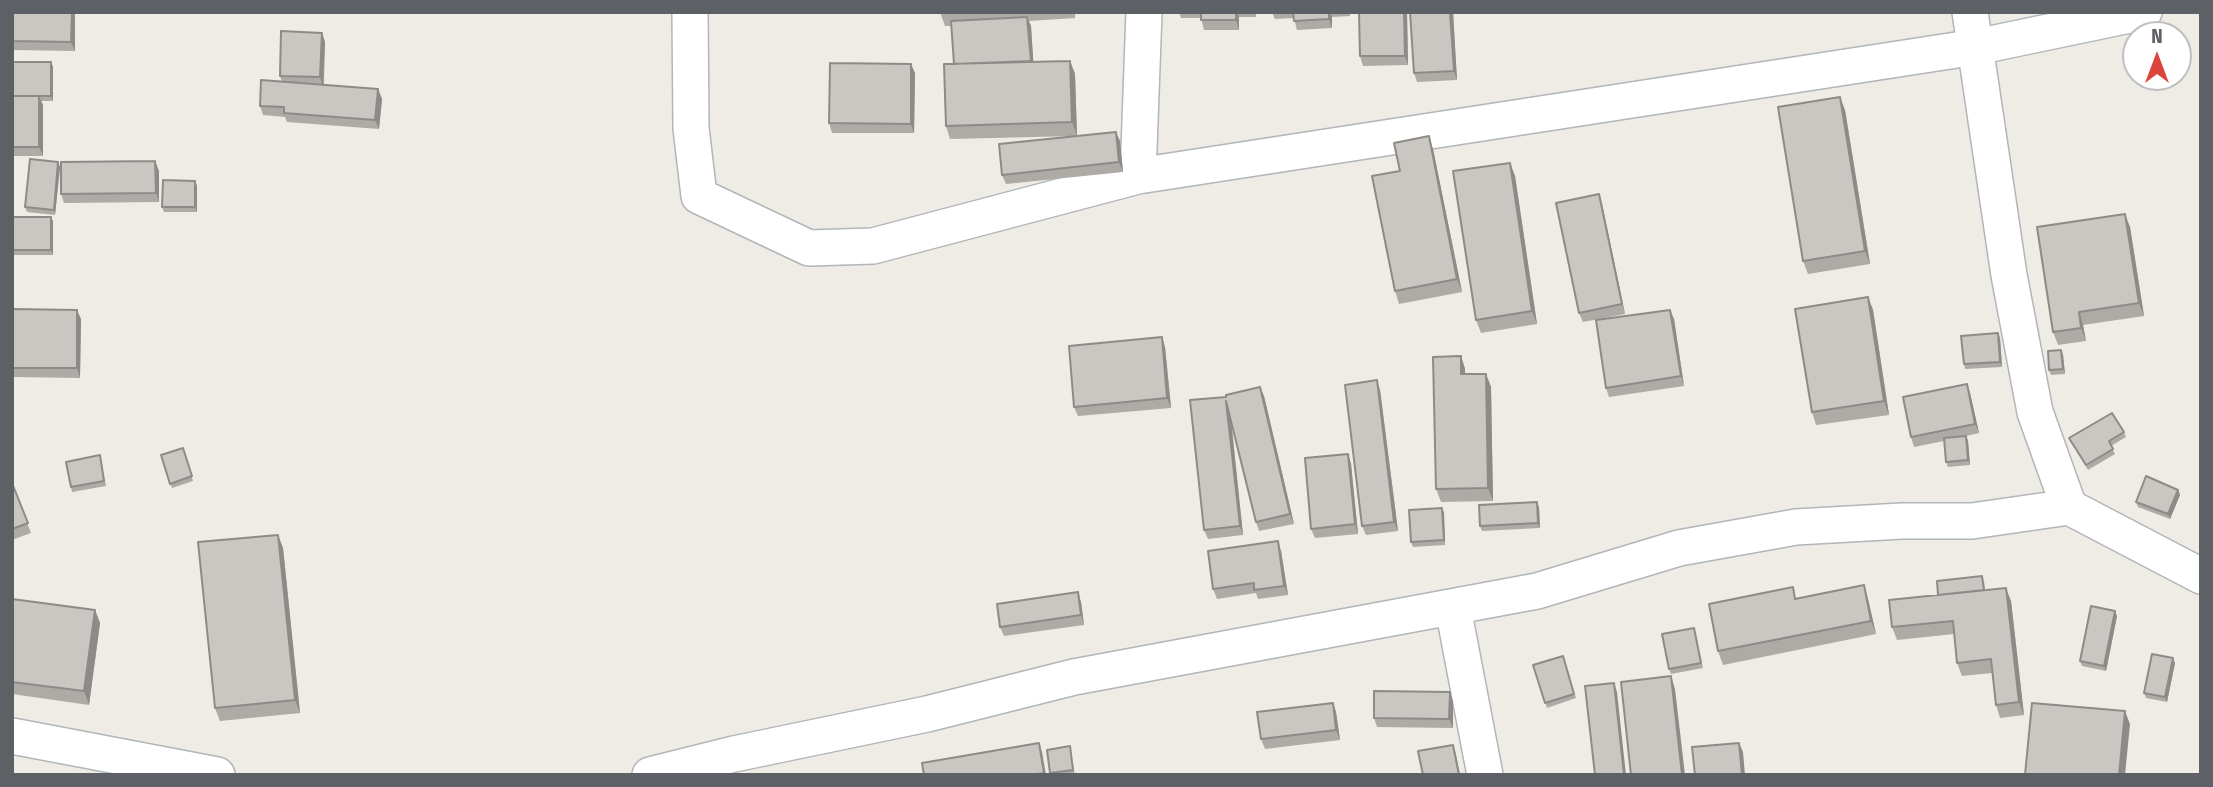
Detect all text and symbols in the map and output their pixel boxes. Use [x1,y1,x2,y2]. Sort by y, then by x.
north arrow [2122,21,2192,91]
text: N [2151,25,2163,48]

